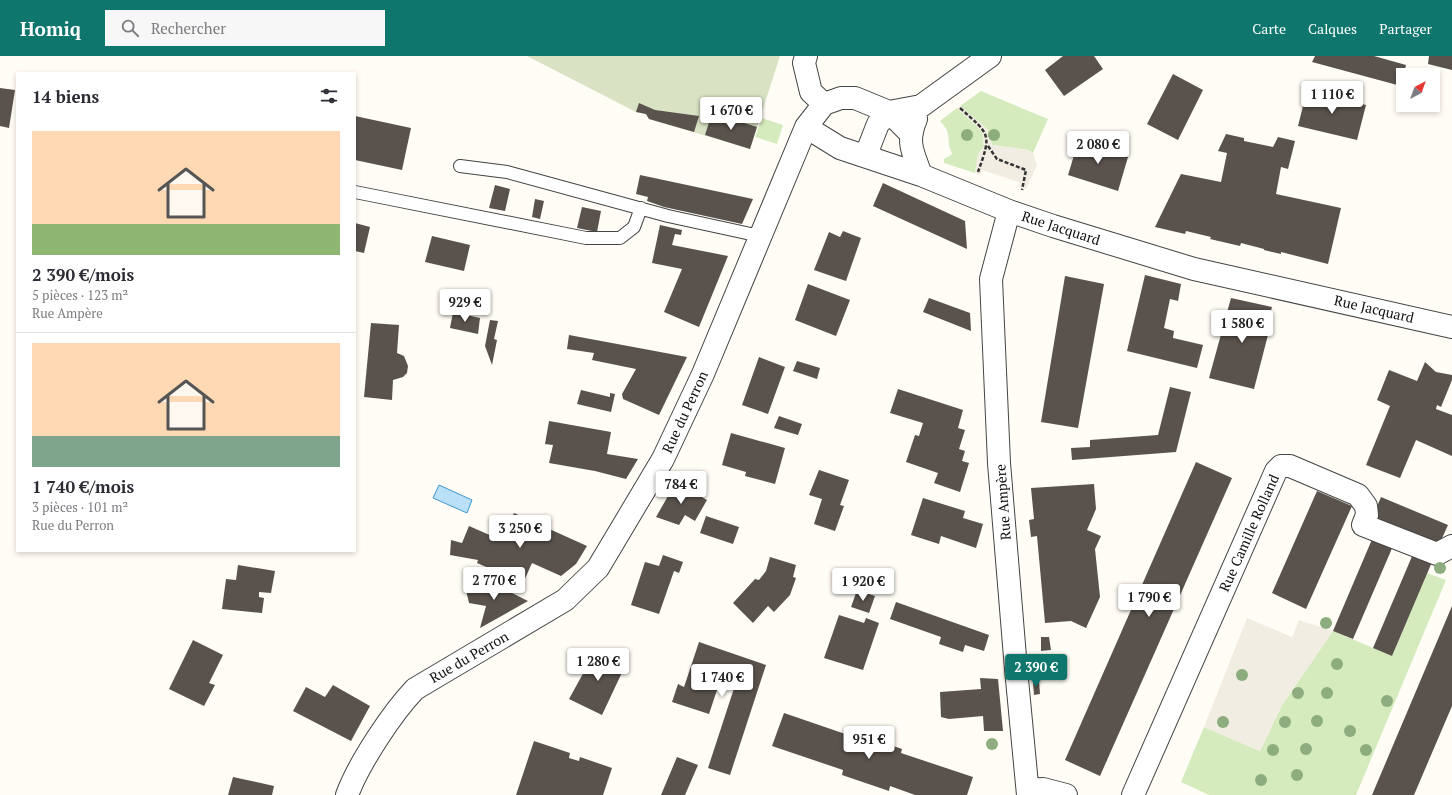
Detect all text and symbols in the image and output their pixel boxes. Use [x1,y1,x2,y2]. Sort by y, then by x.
search box [105,10,385,46]
text: Homiq [20,16,81,41]
icon: search [119,17,141,39]
text: Rechercher [151,18,226,38]
text: Carte [1252,19,1286,38]
text: Calques [1308,19,1357,38]
text: Partager [1379,19,1432,38]
north arrow [1396,68,1440,112]
map controls [1396,68,1440,112]
pin: 1 110 € [1295,81,1369,115]
text: 14 biens [32,85,99,108]
icon: filters [318,85,340,107]
text: 1 110 € [1310,85,1354,103]
pin: 1 670 € [694,97,768,131]
text: 1 670 € [709,101,753,119]
pin: 2 080 € [1061,131,1135,165]
text: 2 080 € [1076,135,1120,153]
icon: home [150,157,222,229]
street label: Rue Jacquard [1019,206,1103,249]
text: 2 390 €/mois [32,263,134,286]
text: 5 pièces · 123 m² [32,286,128,304]
pin: 929 € [437,289,493,323]
street label: Rue Jacquard [1332,290,1416,327]
text: 929 € [449,293,481,311]
text: Rue Ampère [32,304,103,322]
pin: 1 580 € [1205,310,1279,344]
text: 1 580 € [1220,314,1264,332]
street label: Rue du Perron [657,367,712,456]
icon: home [150,369,222,441]
street label: Rue Ampère [990,463,1015,541]
pin: 784 € [653,471,709,505]
street label: Rue Camille Rolland [1214,471,1283,595]
text: 1 740 €/mois [32,475,134,498]
text: 784 € [665,475,697,493]
text: 3 pièces · 101 m² [32,498,128,516]
pin: 3 250 € [483,515,557,549]
text: Rue du Perron [32,516,114,534]
text: 3 250 € [498,519,542,537]
pin: 2 770 € [457,567,531,601]
pin: 1 920 € [826,568,900,602]
text: 2 770 € [472,571,516,589]
text: 1 920 € [841,572,885,590]
pin: 1 790 € [1112,584,1186,618]
text: 1 790 € [1127,588,1171,606]
street label: Rue du Perron [426,626,512,687]
pin: 1 280 € [561,648,635,682]
text: 1 280 € [576,652,620,670]
pin: 2 390 € [999,654,1073,688]
text: 2 390 € [1014,658,1058,676]
pin: 1 740 € [685,664,759,698]
text: 1 740 € [700,668,744,686]
pin: 951 € [841,726,897,760]
text: 951 € [853,730,885,748]

